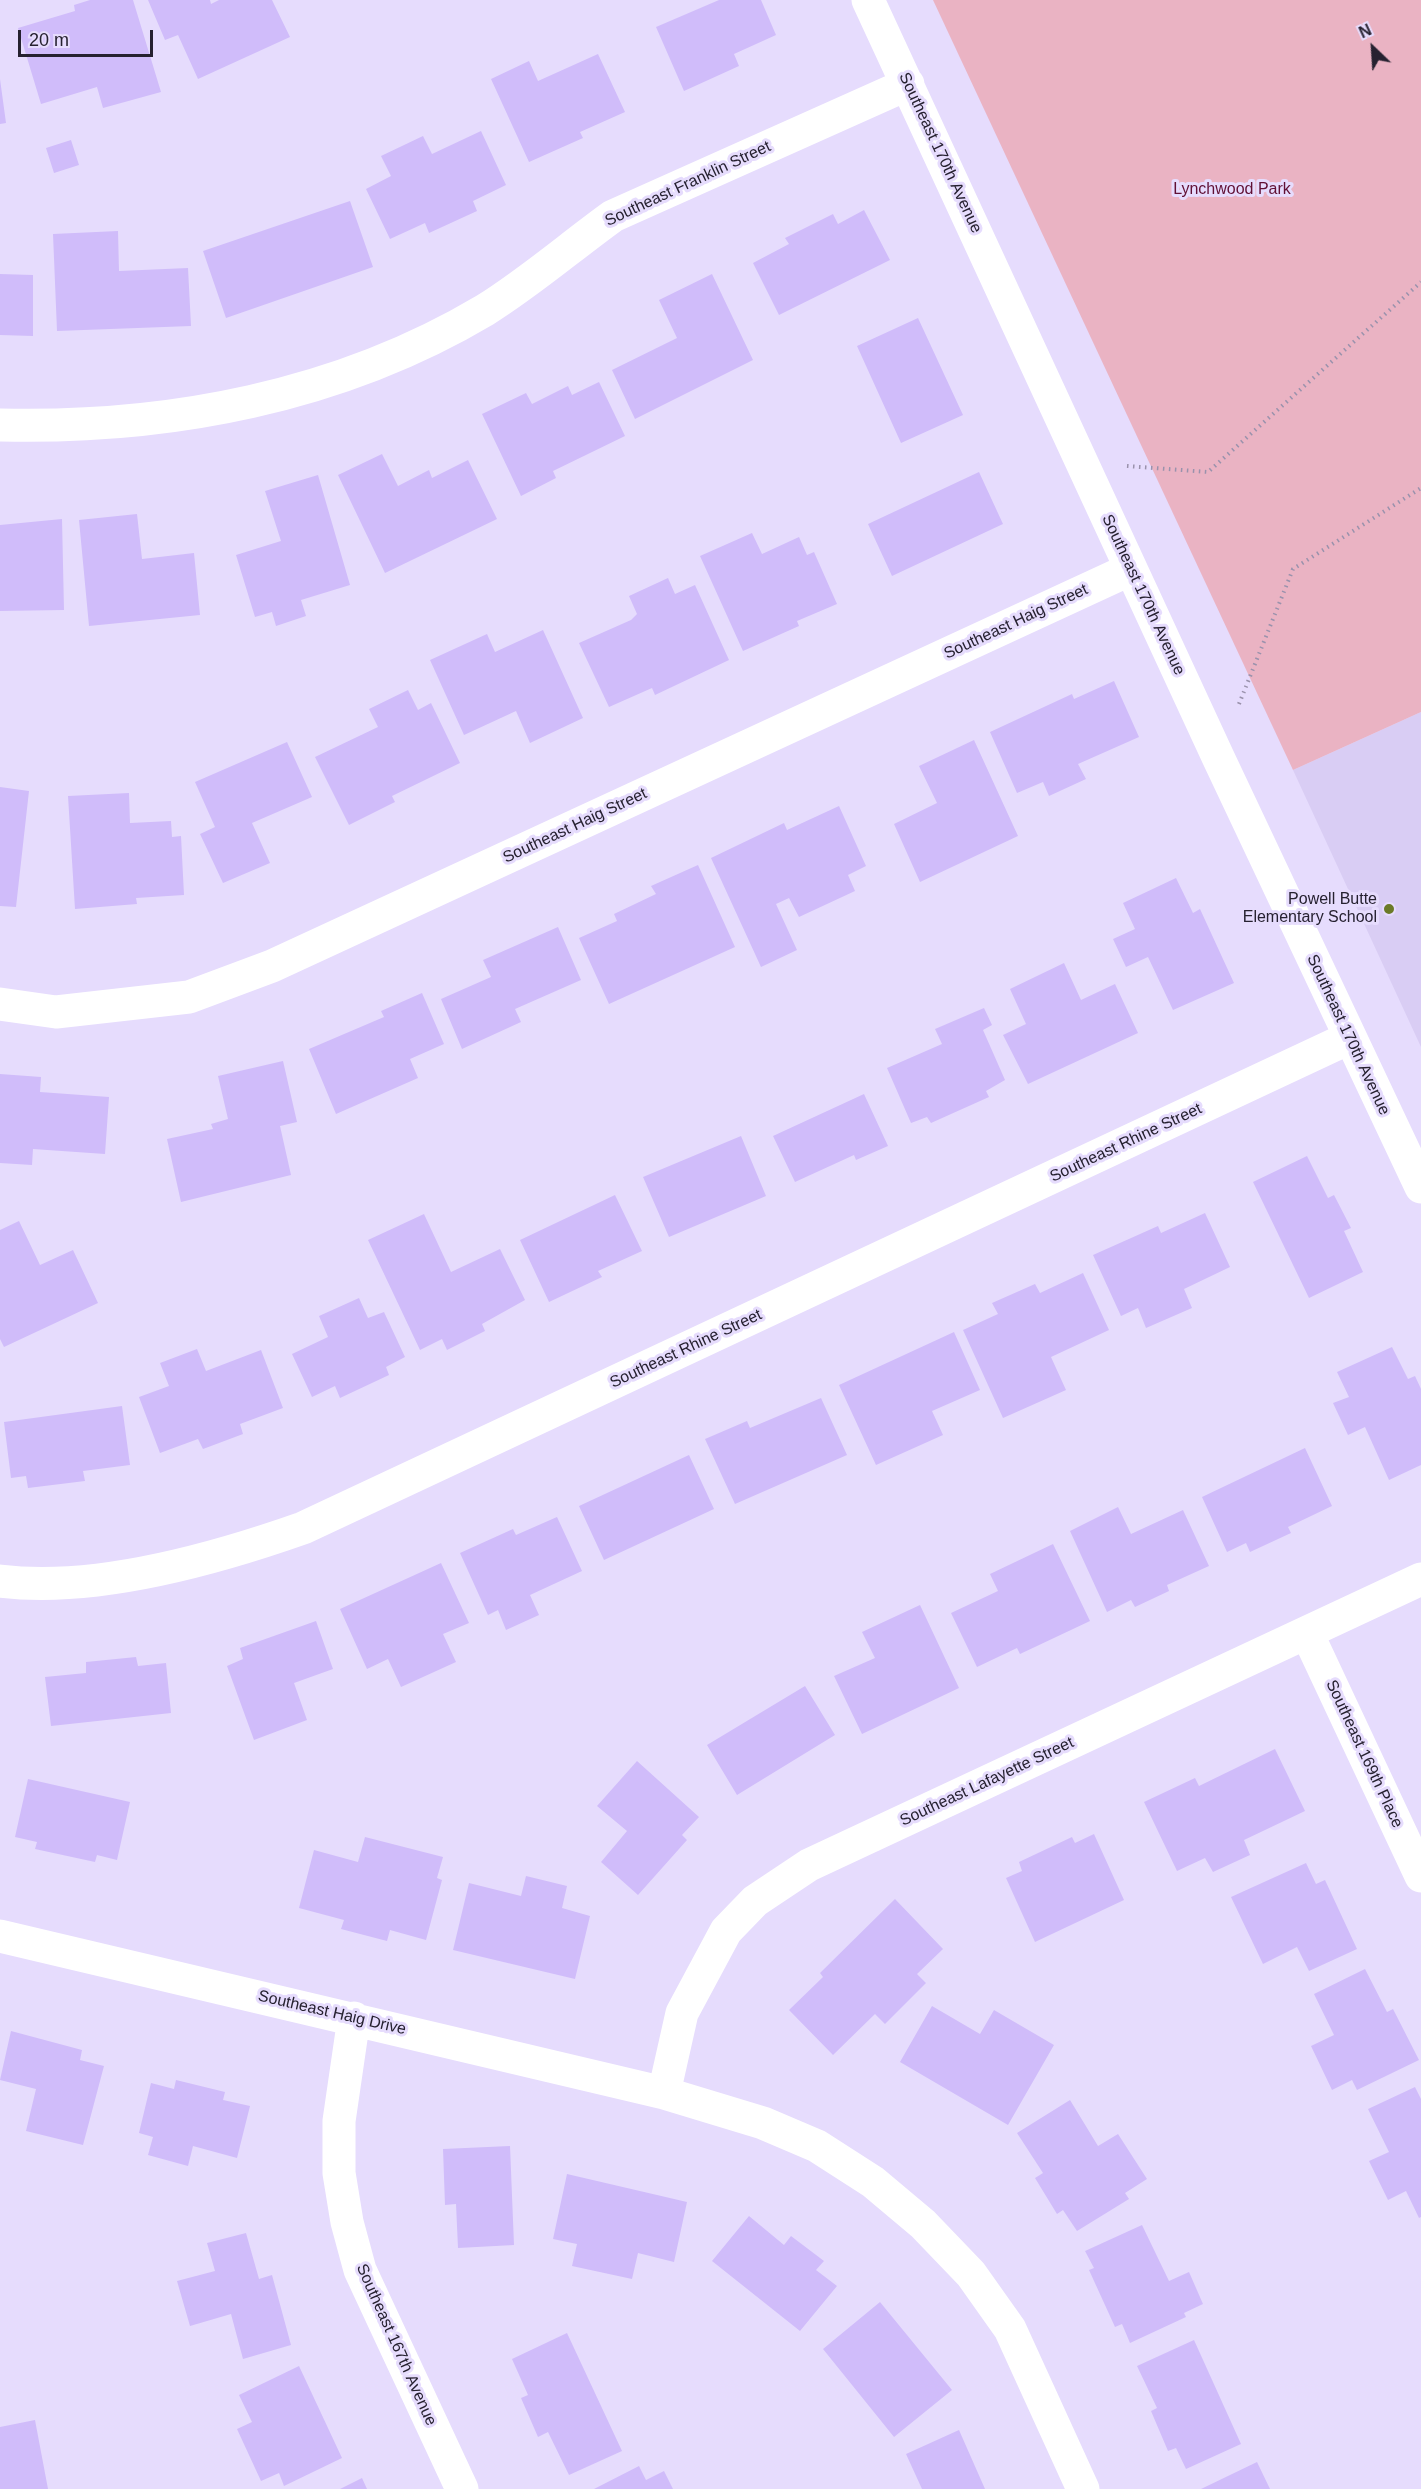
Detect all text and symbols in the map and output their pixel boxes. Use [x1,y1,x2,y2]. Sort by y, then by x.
scale bar [21,18,156,56]
north arrow [1343,18,1403,78]
text: N [1356,21,1374,41]
text: 20 m [29,30,69,50]
street label: Southeast 170th Avenue [894,70,986,236]
street label: Southeast Franklin Street [602,137,774,231]
park label: Lynchwood Park [1173,180,1291,200]
street label: Southeast 170th Avenue [1097,512,1189,678]
street label: Southeast Haig Street [941,580,1091,664]
street label: Southeast Haig Street [500,784,650,868]
place label: Powell Butte Elementary School [1243,890,1377,928]
marker: Powell Butte Elementary School [1382,902,1396,916]
street label: Southeast 170th Avenue [1302,952,1394,1118]
street label: Southeast Rhine Street [1047,1099,1205,1187]
street label: Southeast Rhine Street [607,1305,765,1393]
street label: Southeast 169th Place [1321,1677,1407,1831]
street label: Southeast Lafayette Street [897,1733,1077,1831]
street label: Southeast Haig Drive [256,1987,408,2039]
street label: Southeast 167th Avenue [352,2261,440,2429]

